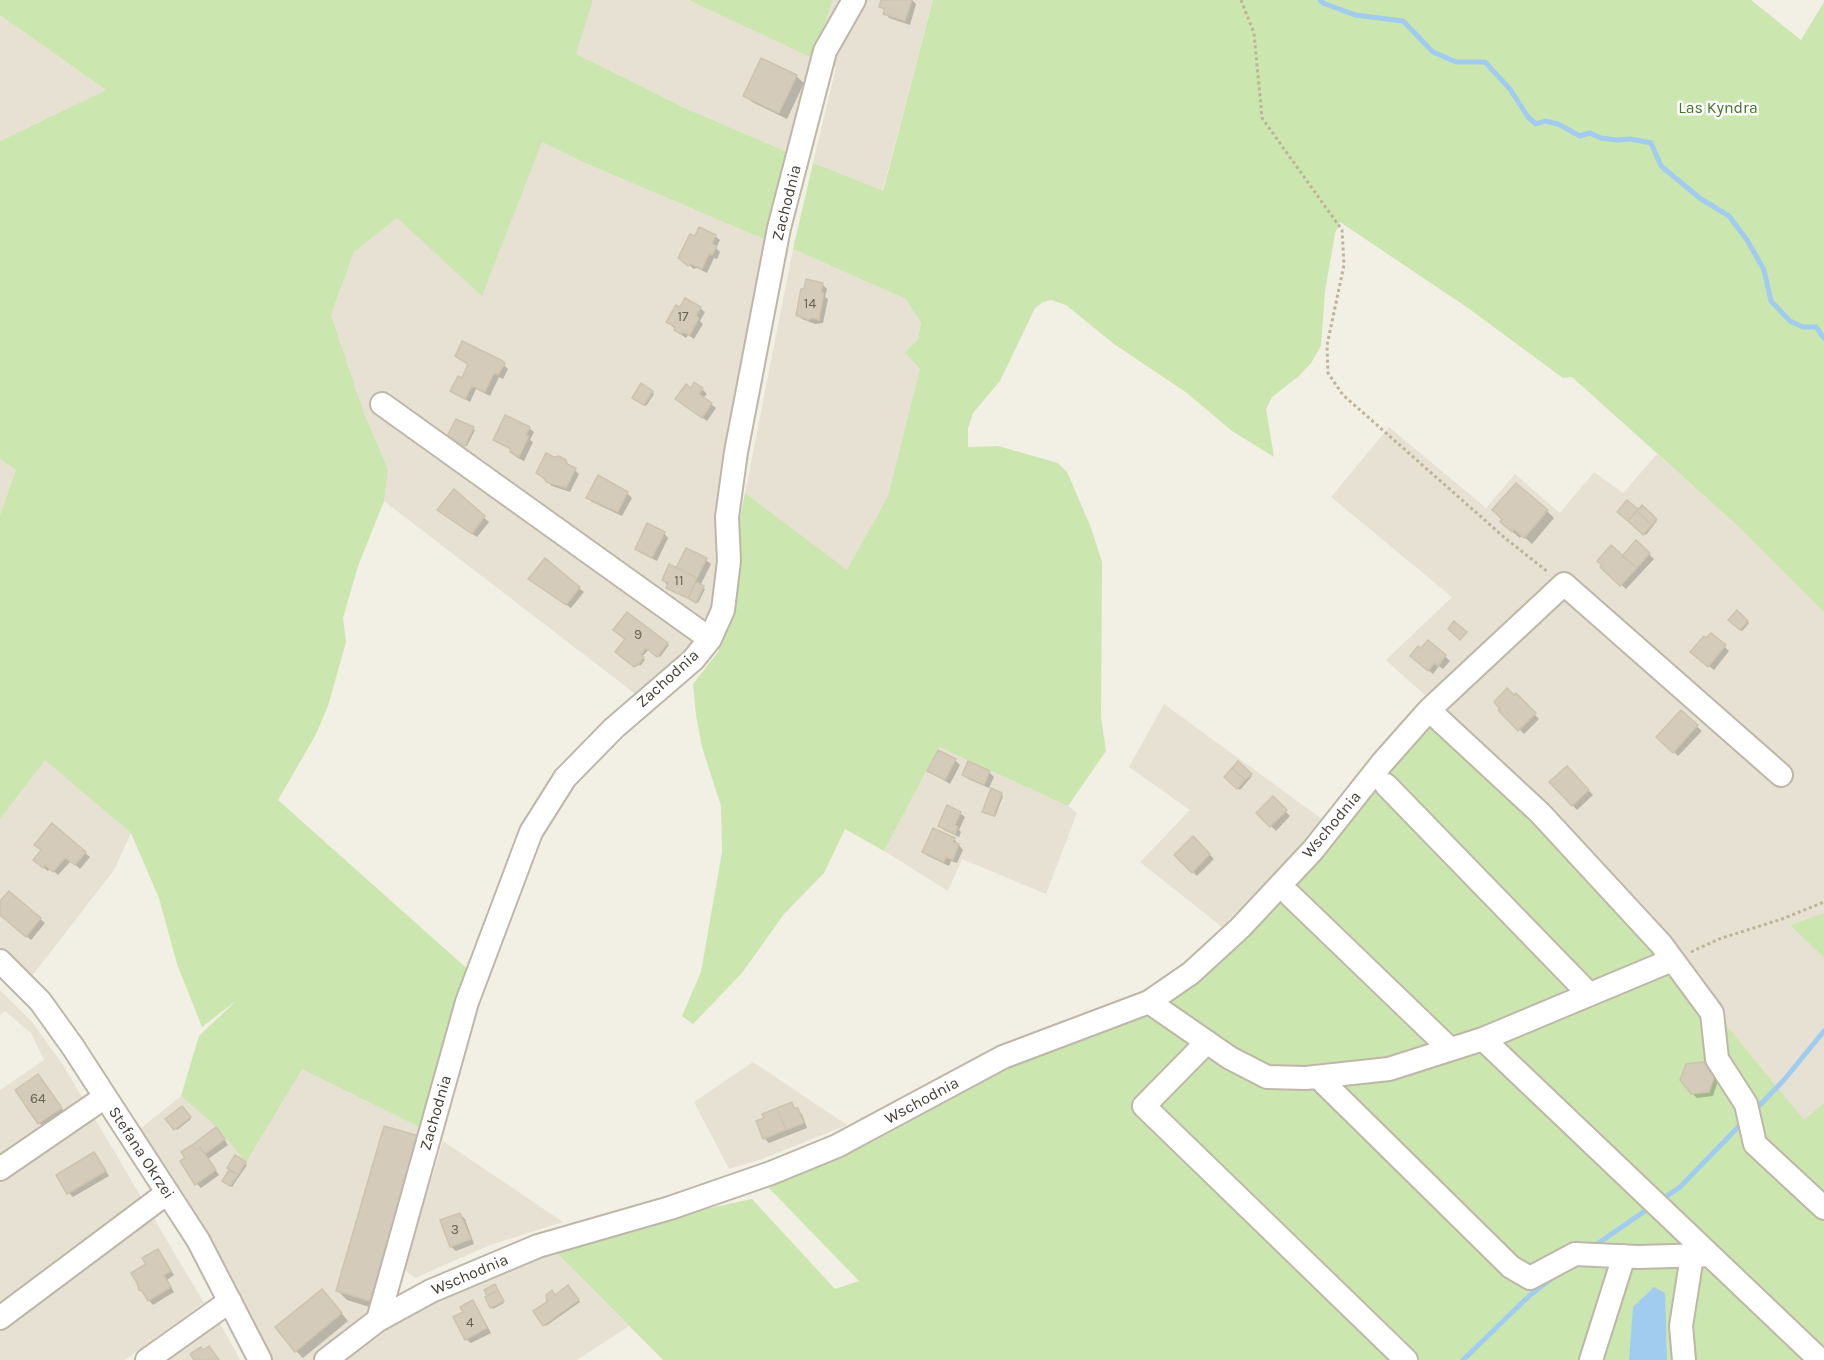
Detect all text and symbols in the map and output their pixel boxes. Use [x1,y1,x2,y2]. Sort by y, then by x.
park label: Las Kyndra [1678,98,1758,118]
street label: Zachodnia [768,163,806,243]
house number: 14 [804,296,816,312]
house number: 17 [677,309,689,325]
house number: 11 [674,573,684,589]
house number: 9 [634,627,642,643]
street label: Zachodnia [633,646,703,712]
street label: Wschodnia [1298,788,1366,862]
street label: Zachodnia [416,1073,456,1153]
street label: Wschodnia [882,1073,962,1129]
house number: 64 [30,1091,46,1107]
street label: Stefana Okrzei [104,1103,178,1203]
house number: 3 [451,1222,459,1238]
street label: Wschodnia [429,1250,511,1300]
house number: 4 [466,1315,474,1331]

